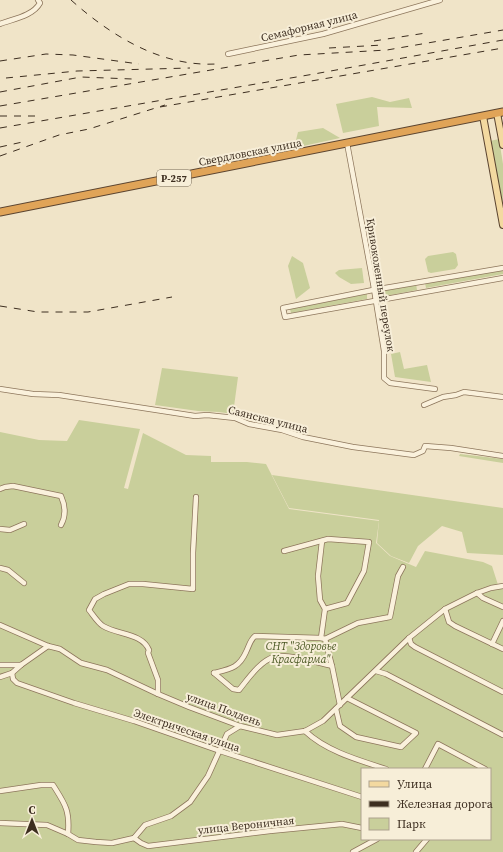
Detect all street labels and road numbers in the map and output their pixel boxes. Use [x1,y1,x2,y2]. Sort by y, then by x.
street label: Семафорная улица [259,7,359,46]
street label: Свердловская улица [197,135,303,170]
road number: Р-257 [157,170,191,186]
street label: Кривоколенный переулок [363,217,398,353]
street label: Саянская улица [227,402,310,437]
street label: улица Полдень [184,689,264,730]
street label: Электрическая улица [132,705,242,756]
street label: улица Вероничная [197,813,295,838]

